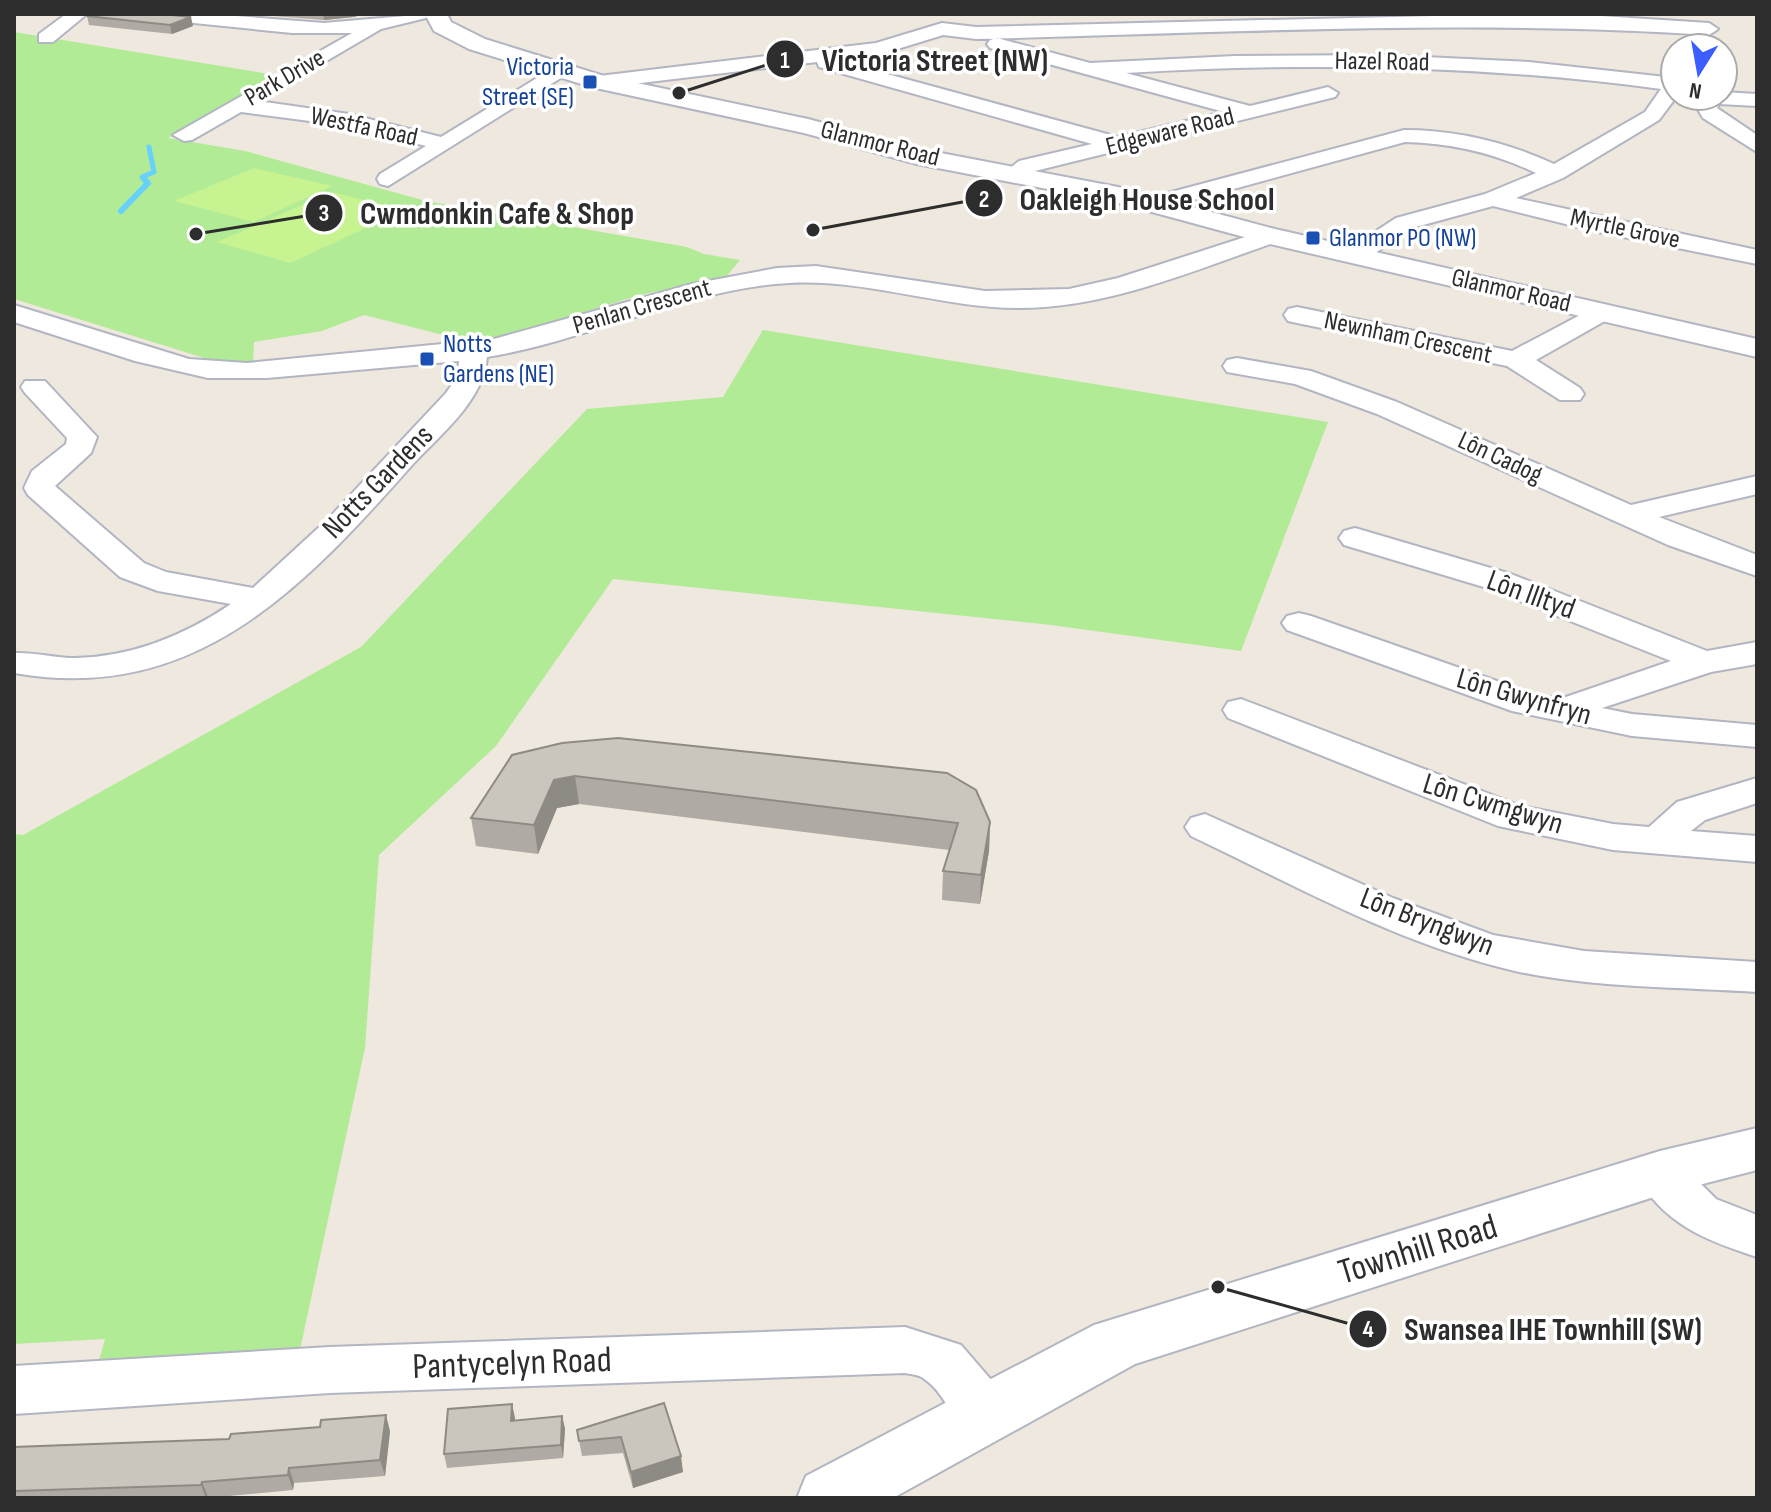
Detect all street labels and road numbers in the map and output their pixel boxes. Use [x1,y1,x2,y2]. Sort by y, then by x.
street label: Park Drive [239,43,331,113]
street label: Hazel Road [1334,46,1430,78]
street label: Westfa Road [308,101,420,153]
street label: Edgeware Road [1103,101,1237,163]
street label: Glanmor Road [817,114,943,174]
street label: Myrtle Grove [1567,202,1683,256]
street label: Glanmor Road [1448,262,1574,320]
street label: Penlan Crescent [569,273,715,341]
street label: Newnham Crescent [1321,305,1495,371]
street label: Notts Gardens [315,418,441,546]
street label: Lôn Cadog [1453,425,1547,491]
street label: Lôn Illtyd [1482,563,1580,627]
street label: Lôn Gwynfryn [1452,661,1596,733]
street label: Lôn Cwmgwyn [1419,766,1567,842]
street label: Lôn Bryngwyn [1355,880,1499,964]
street label: Townhill Road [1333,1205,1503,1295]
street label: Pantycelyn Road [412,1339,612,1389]

